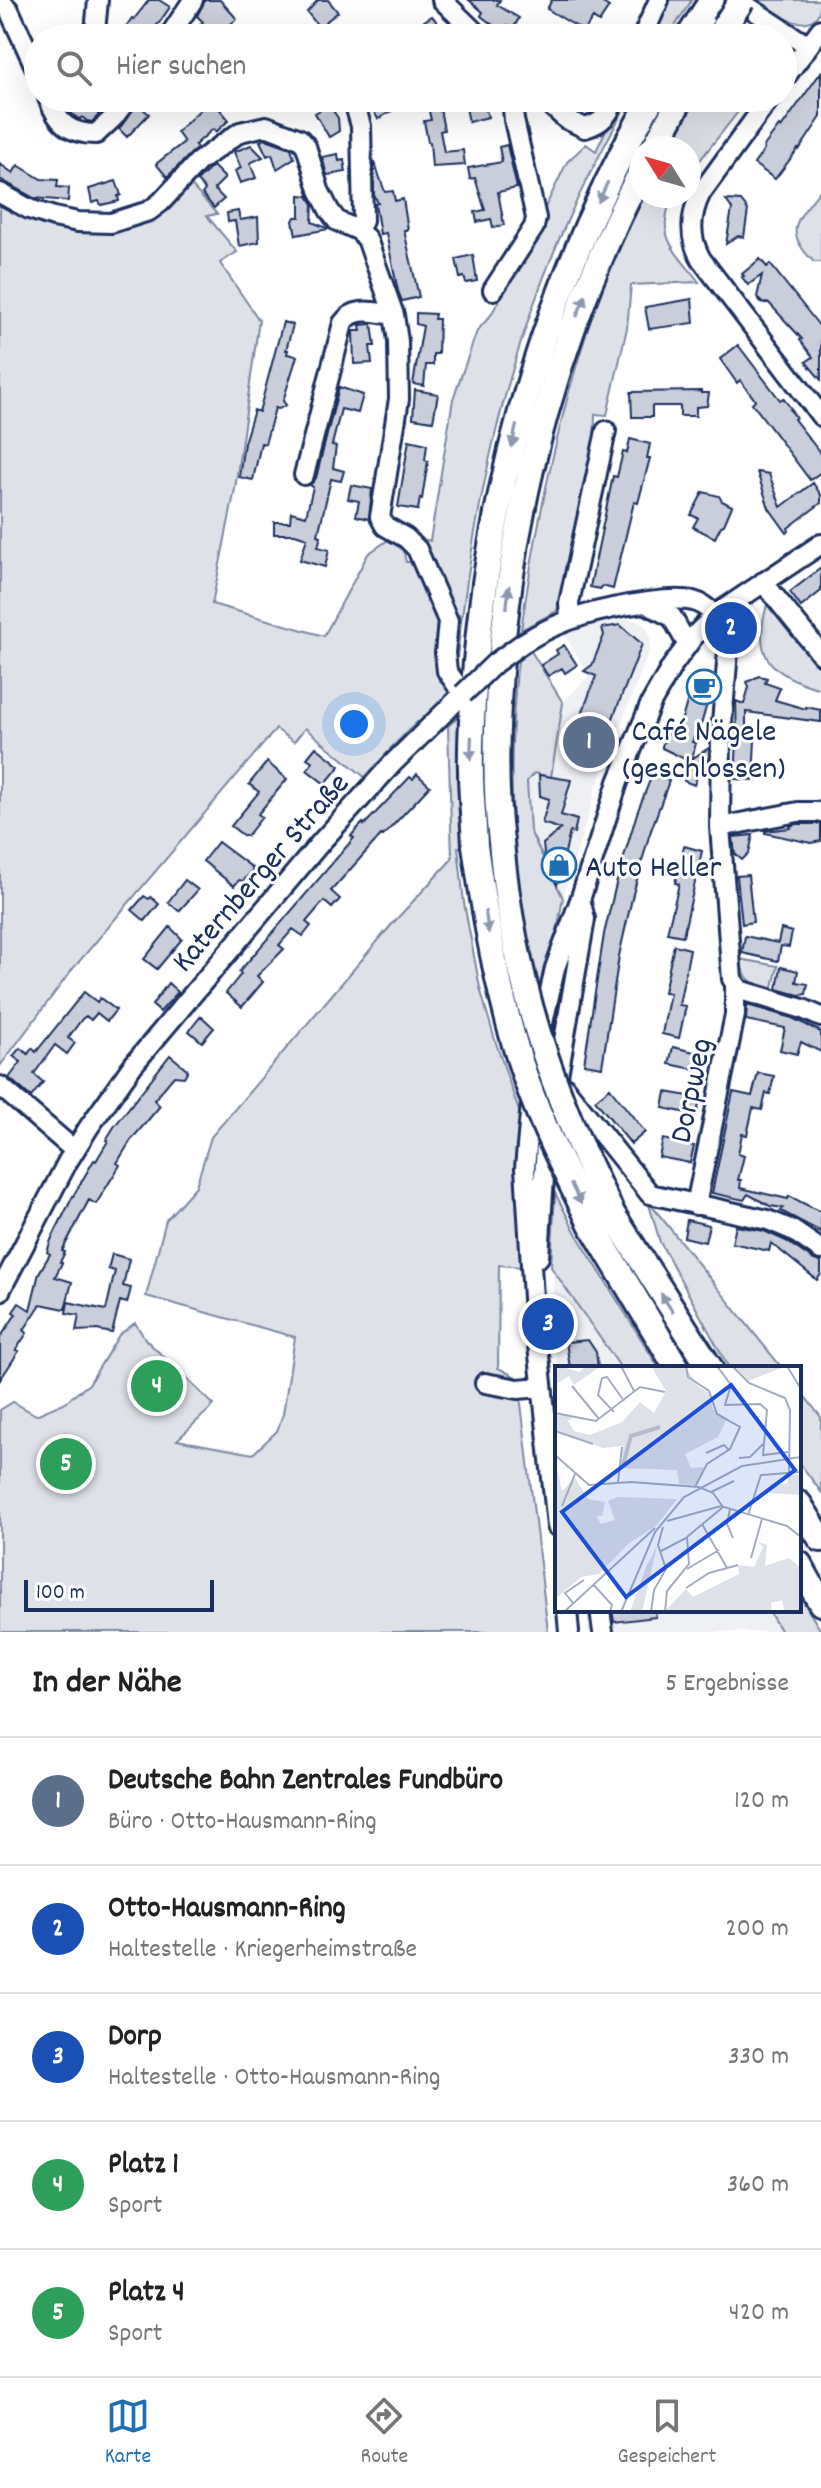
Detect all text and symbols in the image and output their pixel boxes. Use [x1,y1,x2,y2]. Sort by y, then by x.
search box [24,24,797,112]
icon: search [52,46,96,90]
text: Hier suchen [116,47,246,90]
north arrow [629,136,701,208]
one-way arrow [596,180,610,204]
one-way arrow [574,294,587,318]
one-way arrow [507,423,520,448]
one-way arrow [501,584,514,609]
pin: 2 [705,598,757,658]
cafe icon: Café Nägele (geschlossen) [685,668,723,706]
your location [334,704,374,744]
place label: Café Nägele (geschlossen) [623,711,785,794]
pin: 1 [563,712,615,772]
one-way arrow [465,736,478,761]
street label: Katernberger Straße [163,764,363,984]
shop icon: Auto Heller [540,846,578,884]
place label: Auto Heller [585,847,721,893]
one-way arrow [481,910,493,935]
street label: Dorpweg [660,1034,727,1148]
one-way arrow [570,1183,583,1206]
one-way arrow [660,1292,674,1314]
pin: 3 [522,1294,574,1354]
pin: 4 [131,1356,183,1416]
inset map [555,1366,801,1612]
pin: 5 [40,1434,92,1494]
scale bar [24,1576,214,1612]
text: 100 m [36,1578,85,1609]
text: In der Nähe [32,1660,182,1709]
text: 5 Ergebnisse [665,1666,789,1703]
text: Deutsche Bahn Zentrales Fundbüro [108,1761,503,1804]
text: 1 [55,1783,61,1820]
text: 120 m [734,1783,789,1820]
text: Büro · Otto-Hausmann-Ring [108,1804,377,1841]
text: Otto-Hausmann-Ring [108,1889,346,1932]
text: 2 [52,1911,64,1948]
text: 200 m [725,1911,789,1948]
text: Haltestelle · Kriegerheimstraße [108,1932,417,1969]
text: Dorp [108,2017,162,2060]
text: 3 [52,2039,64,2076]
text: 330 m [728,2039,789,2076]
text: Haltestelle · Otto-Hausmann-Ring [108,2060,440,2097]
text: Platz 1 [108,2145,179,2188]
text: 4 [53,2167,63,2204]
text: 360 m [727,2167,789,2204]
text: Sport [108,2188,162,2225]
text: Platz 4 [108,2273,185,2316]
text: 5 [52,2295,64,2332]
text: 420 m [729,2295,789,2332]
text: Sport [108,2316,162,2353]
tab: Karte [105,2394,151,2473]
tab: Route [360,2394,408,2473]
tab: Gespeichert [618,2394,716,2473]

